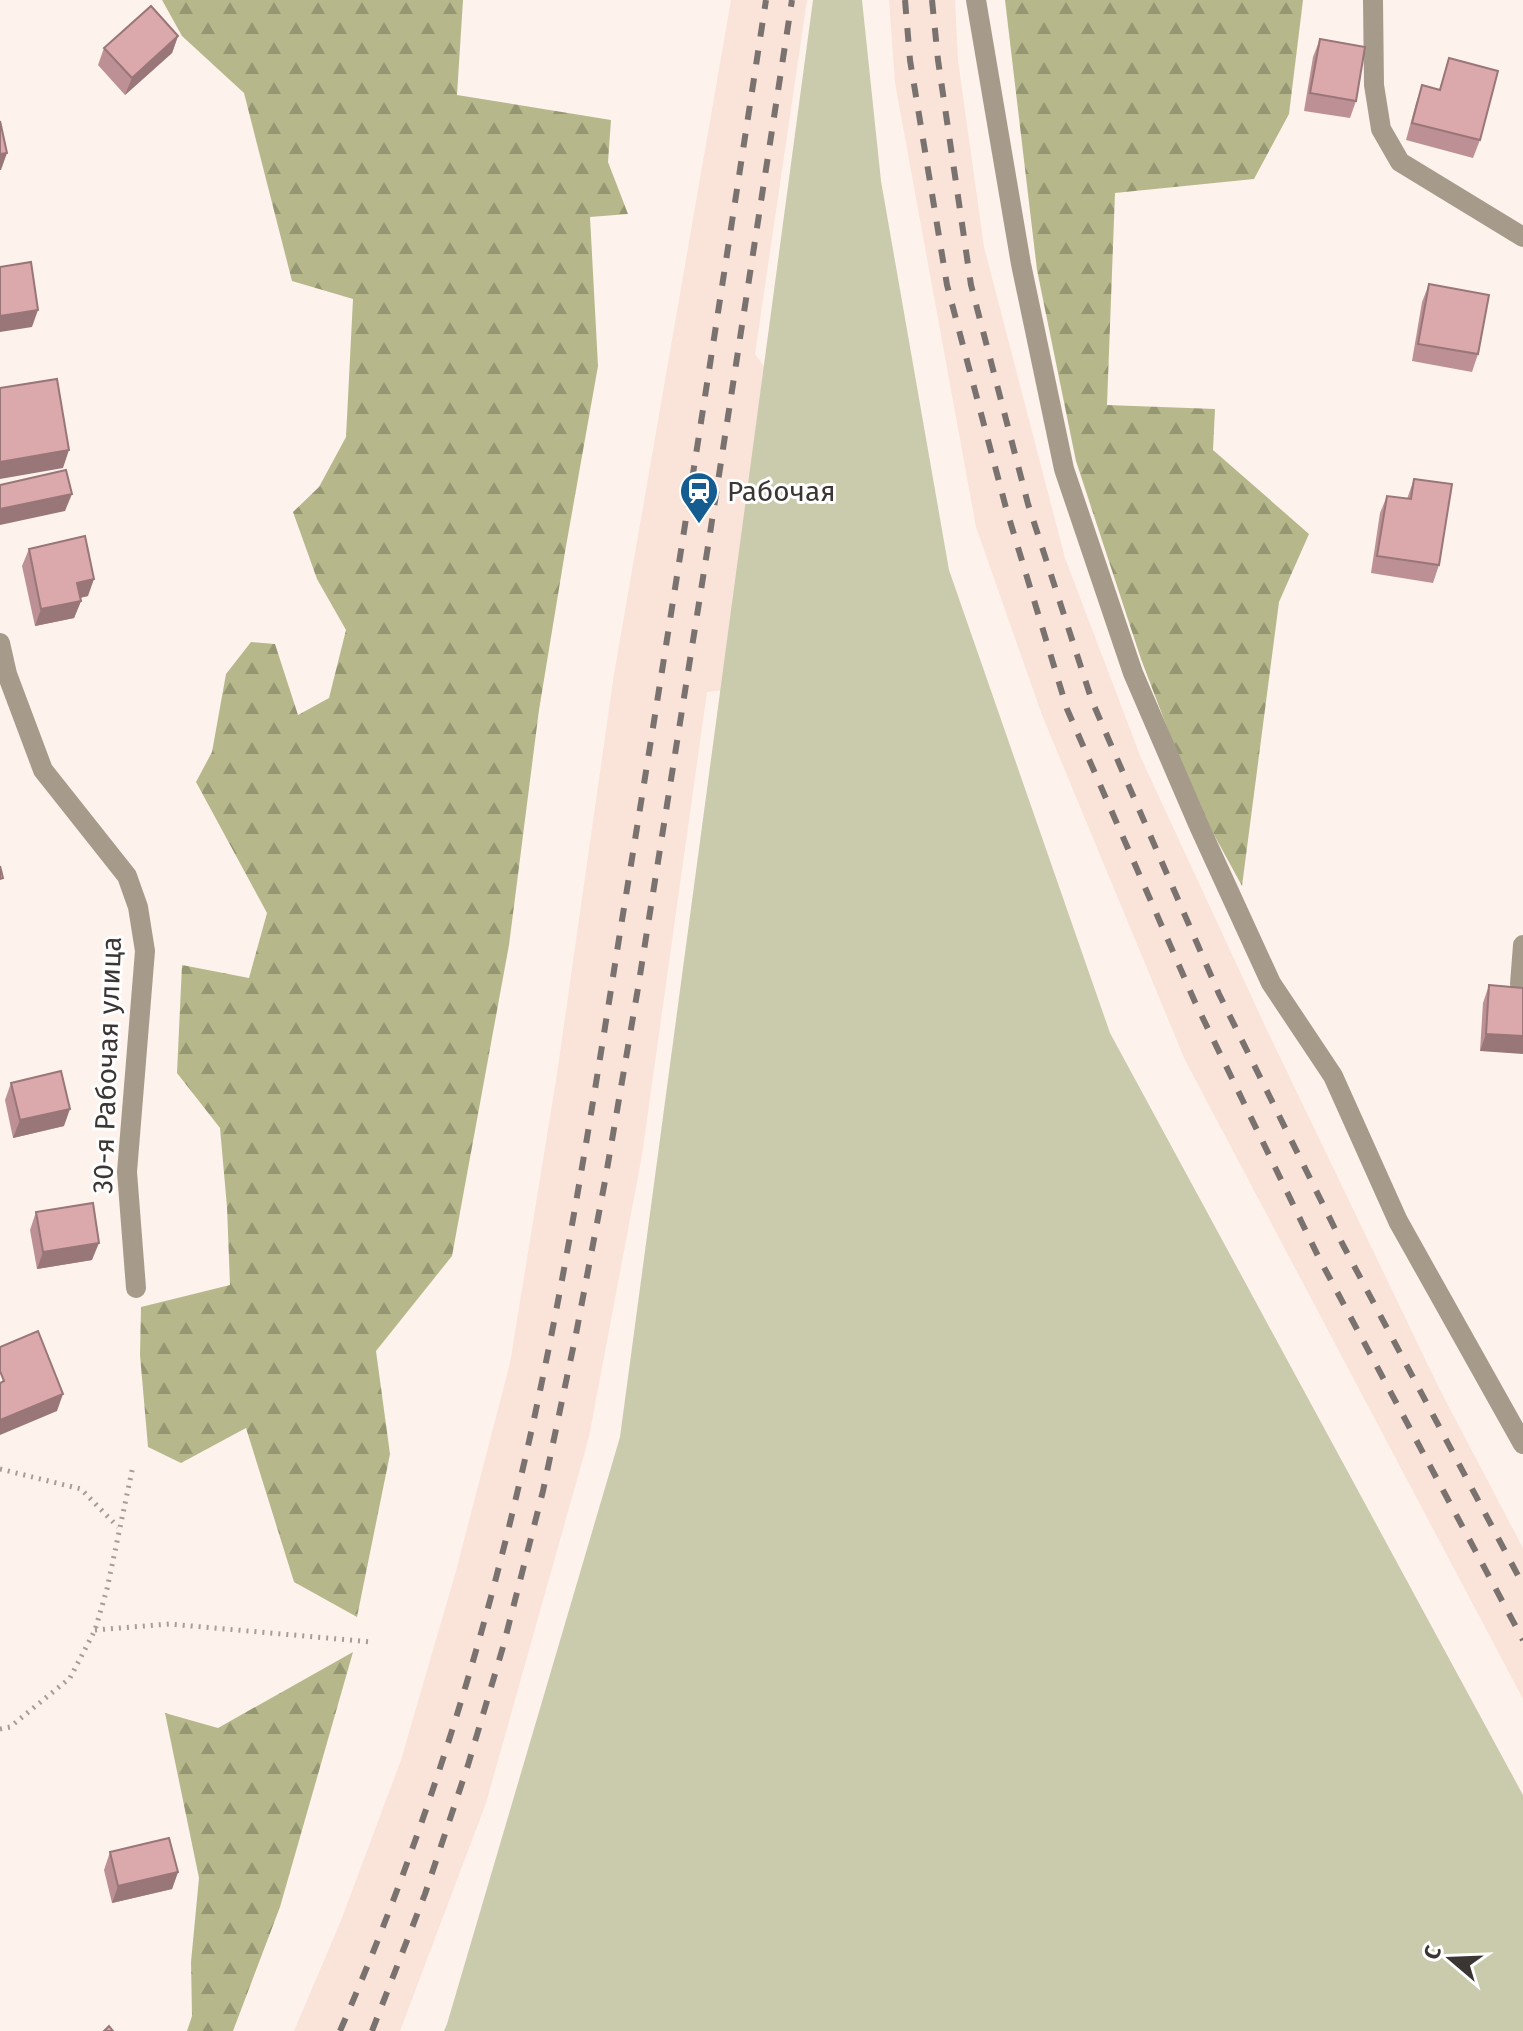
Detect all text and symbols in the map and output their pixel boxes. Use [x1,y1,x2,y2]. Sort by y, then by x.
station icon: Рабочая [678,470,720,525]
place label: Рабочая [727,475,836,508]
street label: 30-я Рабочая улица [86,936,128,1194]
north arrow [1411,1919,1491,1999]
text: С [1418,1942,1447,1963]

